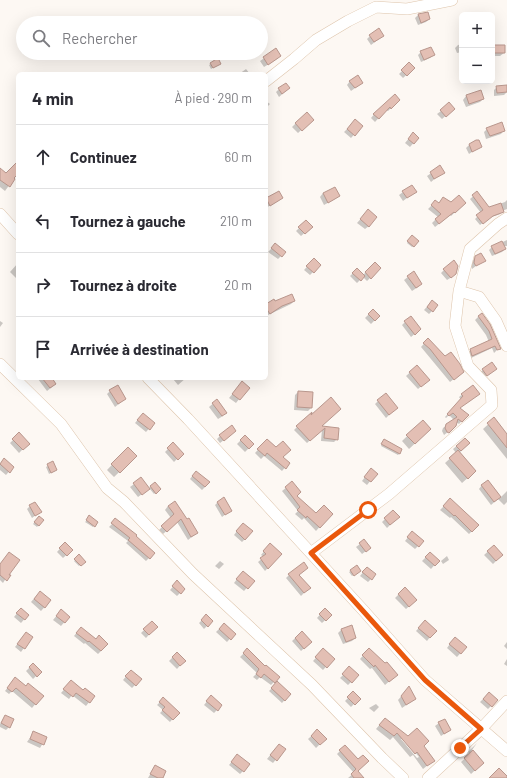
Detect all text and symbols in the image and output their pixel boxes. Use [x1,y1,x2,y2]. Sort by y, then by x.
map controls [459,12,495,84]
button: + [459,12,495,48]
search box [16,16,268,60]
icon: search [30,27,52,49]
text: Rechercher [62,29,138,47]
button: − [459,48,495,84]
text: 4 min [32,88,74,108]
text: À pied · 290 m [175,90,252,106]
icon: ahead [32,146,54,168]
text: Continuez [70,148,137,166]
text: 60 m [225,149,252,165]
icon: left [32,210,54,232]
text: Tournez à gauche [70,212,186,230]
text: 210 m [220,213,252,229]
icon: right [32,274,54,296]
text: Tournez à droite [70,276,177,294]
text: 20 m [224,277,252,293]
icon: arrive [32,338,54,360]
text: Arrivée à destination [70,340,209,358]
route start [359,501,377,519]
route end [451,739,469,757]

